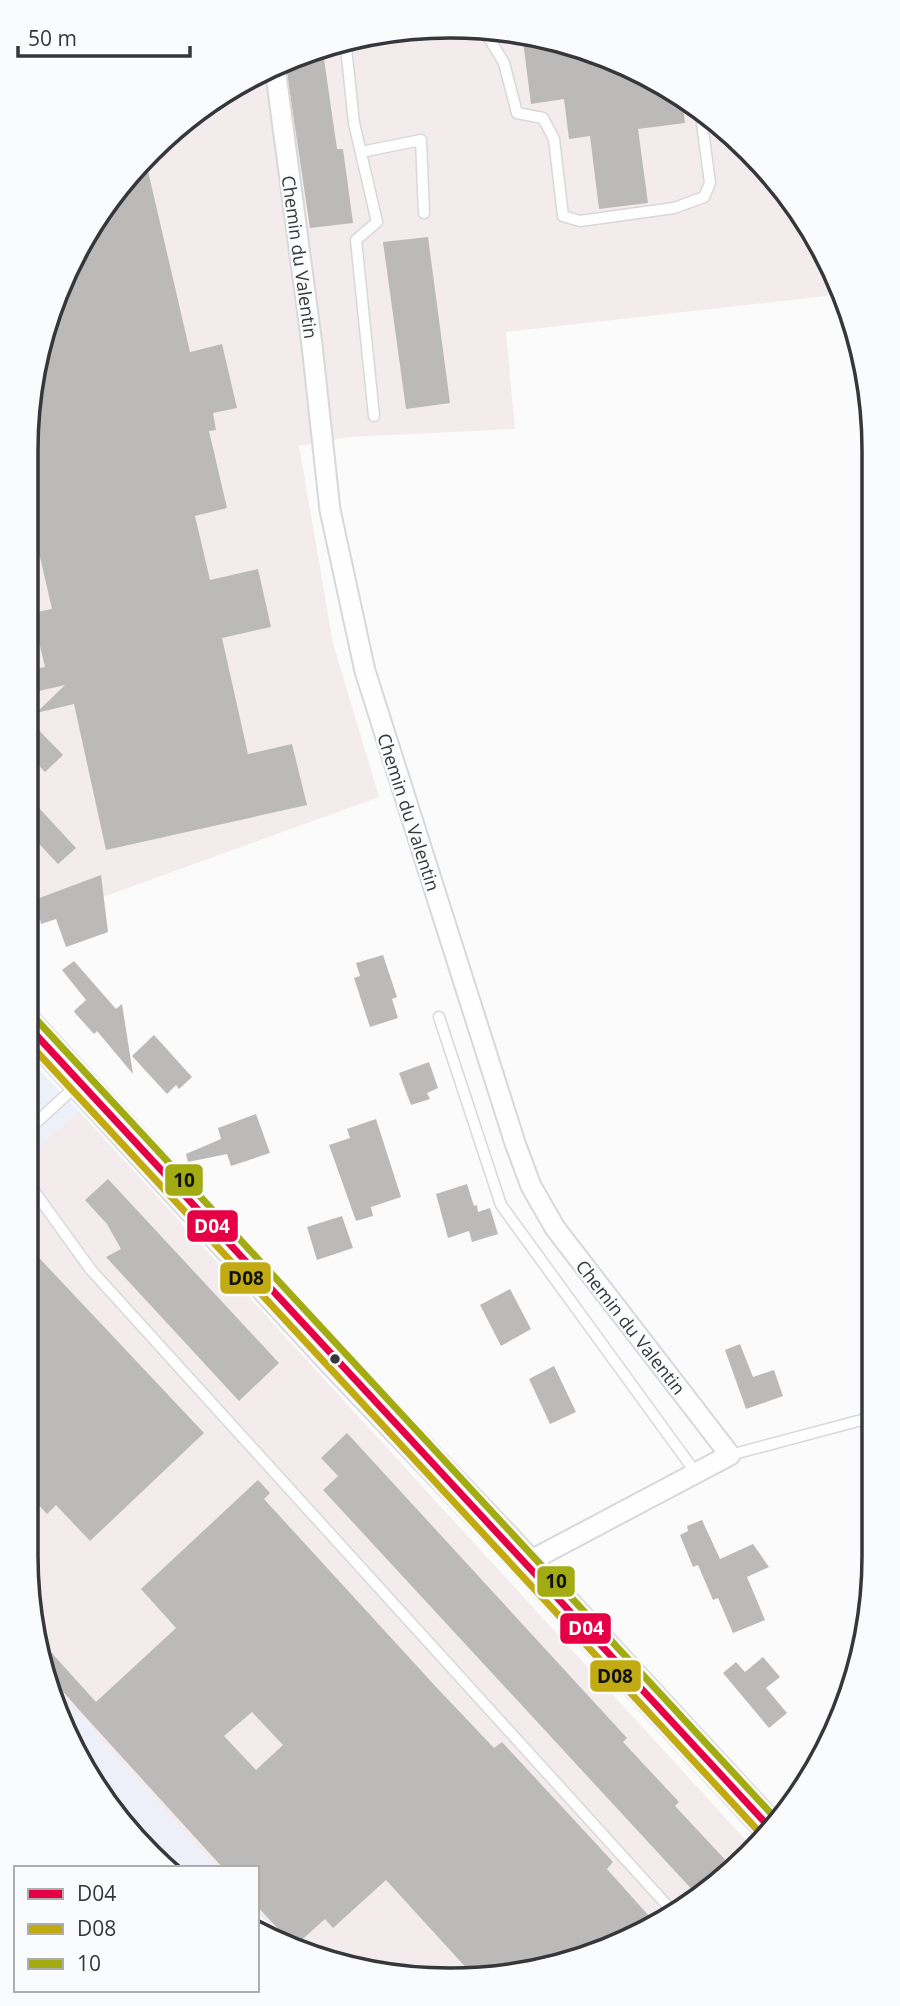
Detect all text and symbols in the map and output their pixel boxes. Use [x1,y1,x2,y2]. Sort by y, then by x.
scale bar [18,14,189,58]
text: 50 m [28,24,77,52]
street label: Chemin du Valentin [277,174,323,340]
street label: Chemin du Valentin [372,730,446,894]
line badge: 10 [164,1163,204,1197]
text: 10 [173,1167,195,1193]
line badge: D04 [186,1209,239,1243]
text: D04 [194,1213,230,1239]
street label: Chemin du Valentin [571,1255,691,1399]
line badge: D08 [219,1261,272,1295]
text: D08 [228,1265,264,1291]
unlabelled marker [328,1352,342,1366]
line badge: 10 [536,1565,576,1598]
text: 10 [545,1568,567,1594]
line badge: D04 [559,1612,612,1645]
text: D04 [568,1615,604,1641]
line badge: D08 [589,1659,642,1693]
text: D08 [597,1663,633,1689]
legend [14,1866,259,1992]
text: D04 [77,1879,116,1907]
text: D08 [77,1914,116,1942]
text: 10 [77,1949,101,1977]

